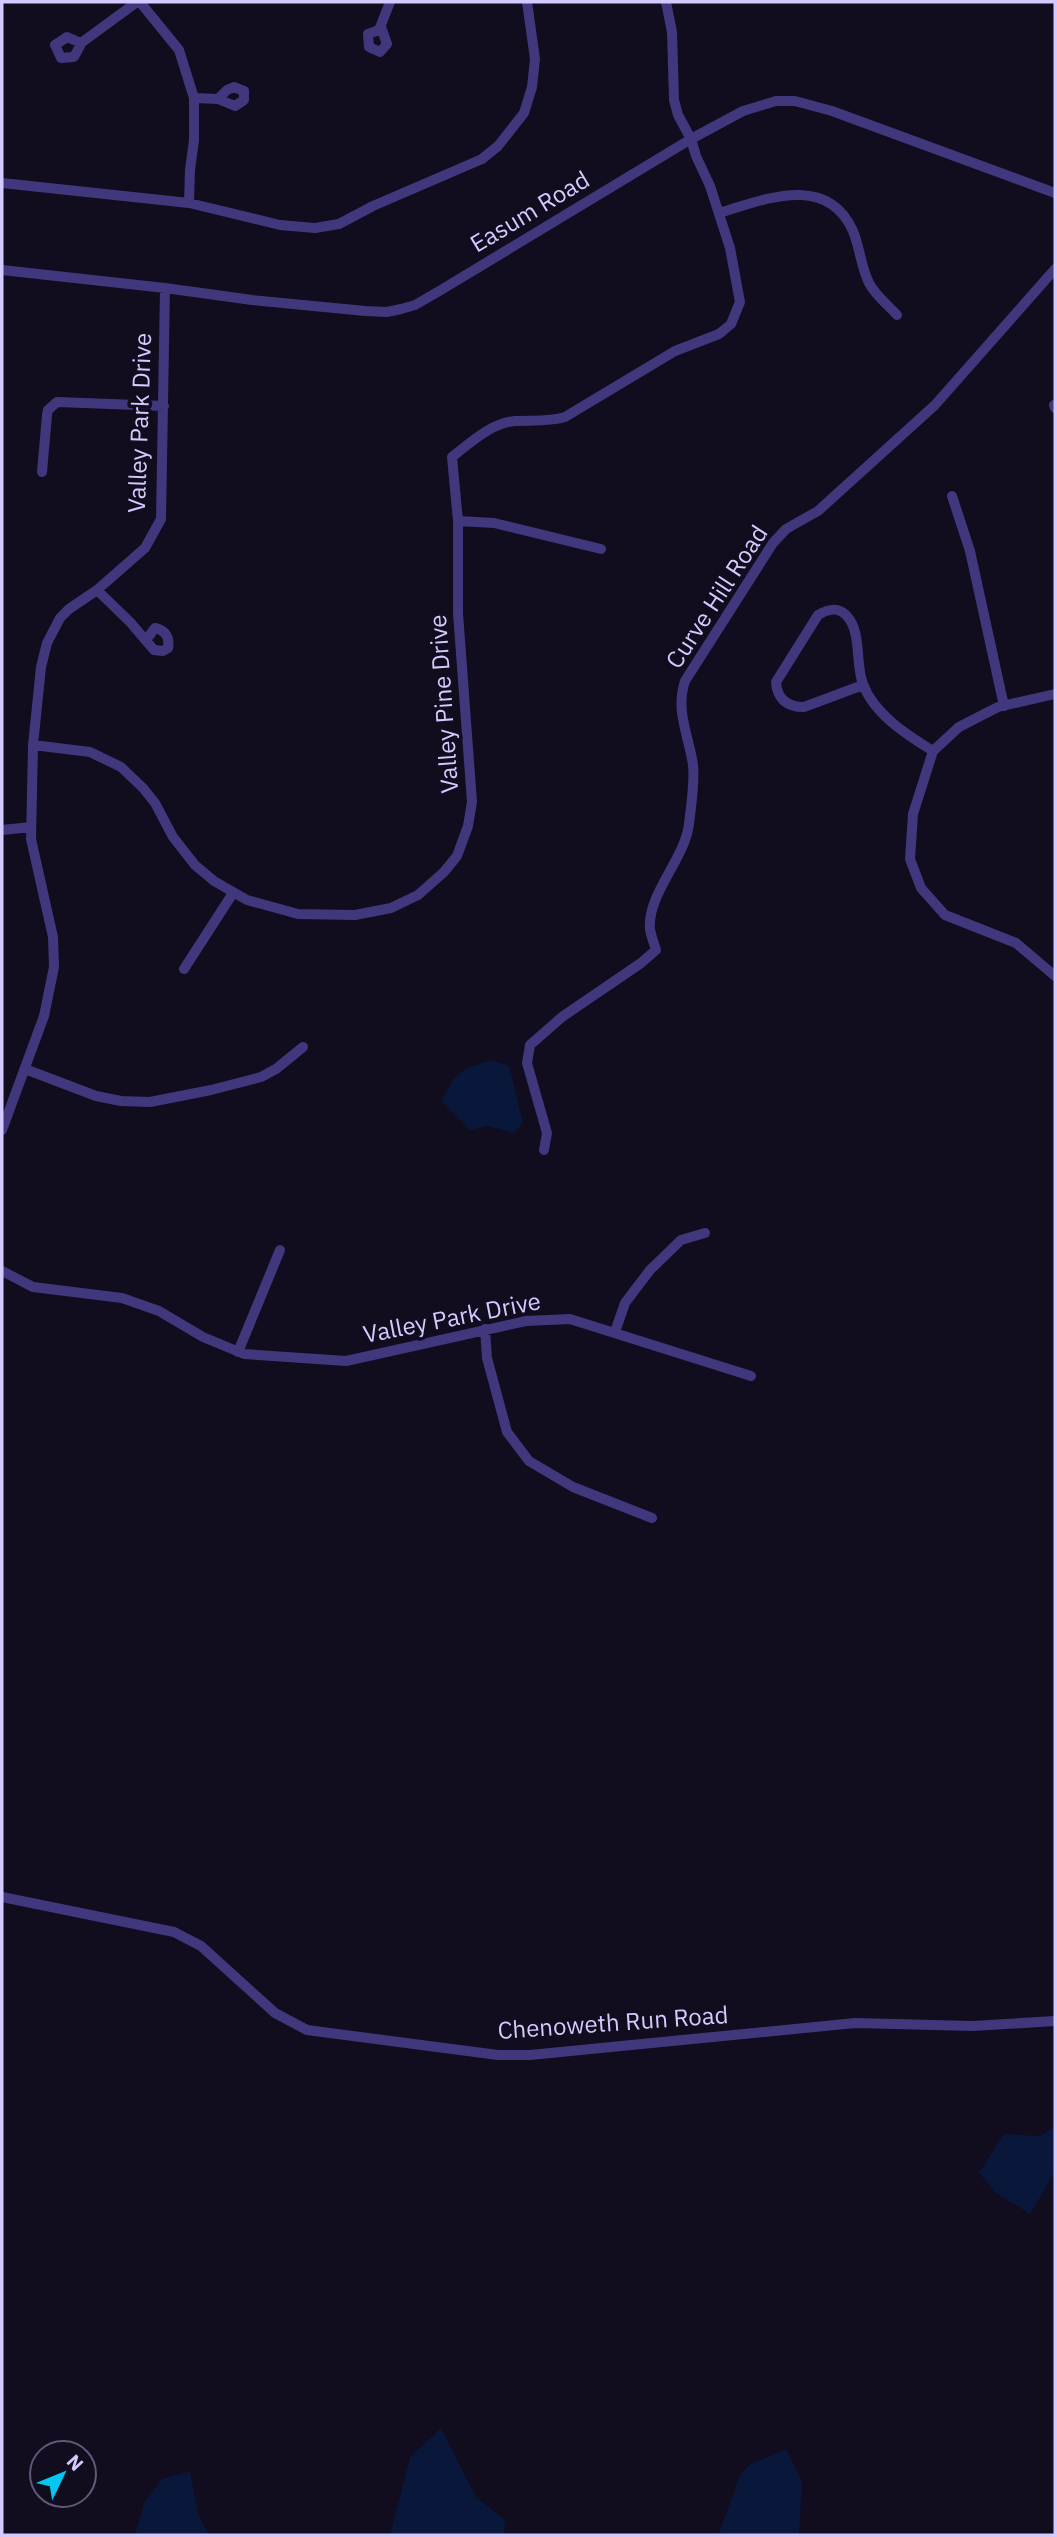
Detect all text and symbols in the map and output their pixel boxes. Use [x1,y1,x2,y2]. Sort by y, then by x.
street label: Easum Road [464,163,595,259]
street label: Valley Park Drive [120,332,158,514]
street label: Curve Hill Road [658,519,774,674]
street label: Valley Pine Drive [421,614,465,795]
street label: Valley Park Drive [360,1284,543,1350]
street label: Chenoweth Run Road [496,1998,729,2046]
north arrow [28,2439,98,2509]
text: N [62,2449,89,2476]

